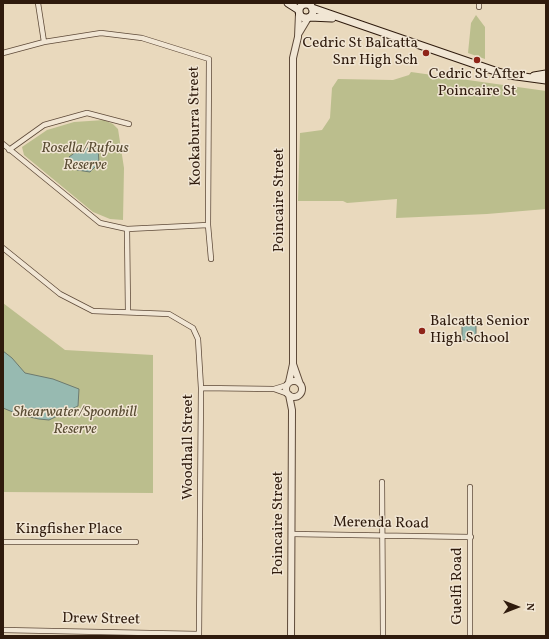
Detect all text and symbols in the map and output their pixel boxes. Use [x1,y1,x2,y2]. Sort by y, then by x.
place label: Cedric St Balcatta Snr High Sch [302,35,418,70]
marker: Cedric St Balcatta Snr High Sch [421,48,431,58]
marker: Cedric St After Poincaire St [472,55,482,65]
street label: Kookaburra Street [186,66,206,186]
place label: Cedric St After Poincaire St [429,66,525,101]
park label: Rosella/Rufous Reserve [41,140,129,175]
street label: Poincaire Street [271,148,289,252]
place label: Balcatta Senior High School [430,313,529,348]
marker: Balcatta Senior High School [417,326,427,336]
street label: Woodhall Street [180,394,198,500]
park label: Shearwater/Spoonbill Reserve [13,404,137,439]
street label: Poincaire Street [270,471,288,575]
street label: Merenda Road [333,514,429,534]
street label: Kingfisher Place [16,521,122,539]
street label: Guelfi Road [449,547,467,625]
north arrow [497,587,537,627]
text: N [522,603,537,611]
street label: Drew Street [62,610,140,630]

